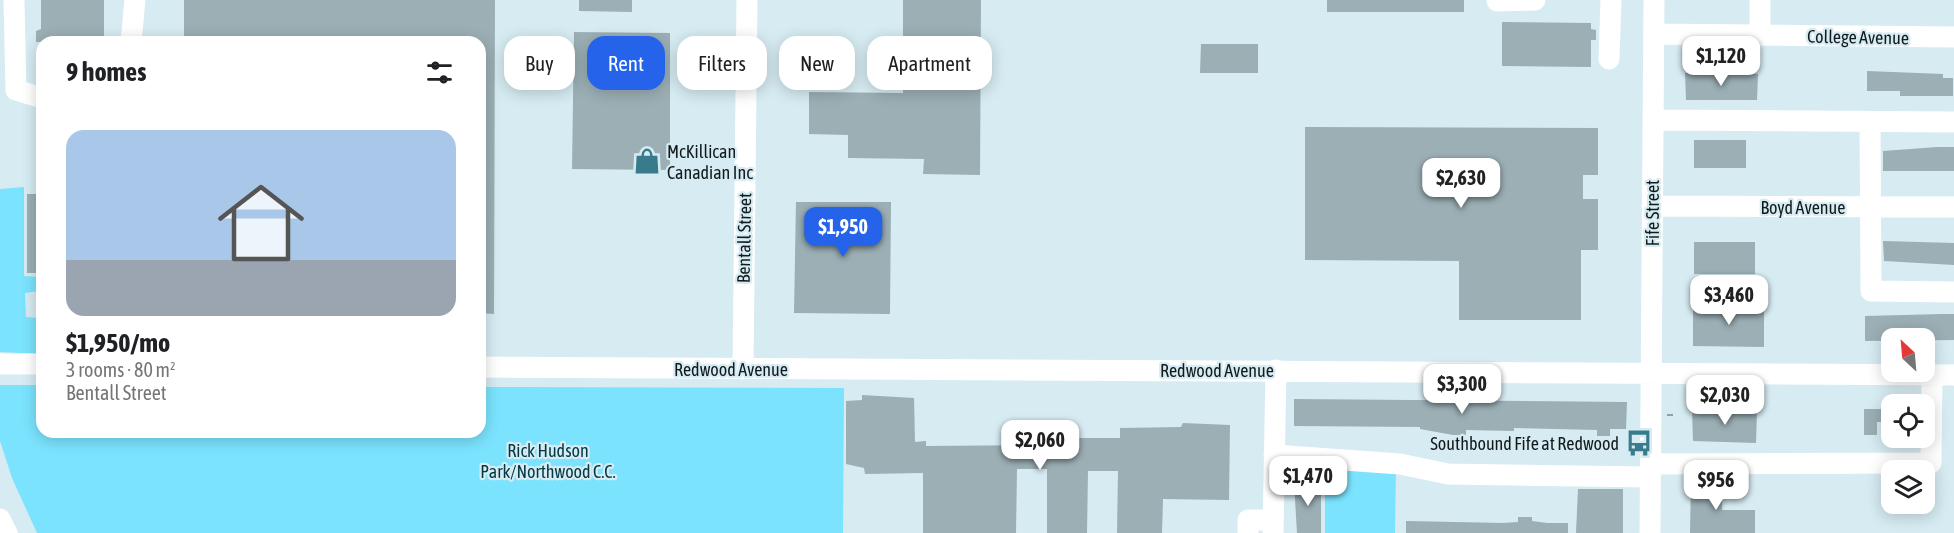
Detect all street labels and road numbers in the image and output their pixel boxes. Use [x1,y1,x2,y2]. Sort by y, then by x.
street label: College Avenue [1807,26,1909,48]
street label: Fife Street [1642,180,1663,246]
street label: Bentall Street [733,193,755,283]
street label: Boyd Avenue [1761,197,1845,218]
street label: Redwood Avenue [674,359,788,380]
street label: Redwood Avenue [1160,360,1274,381]

